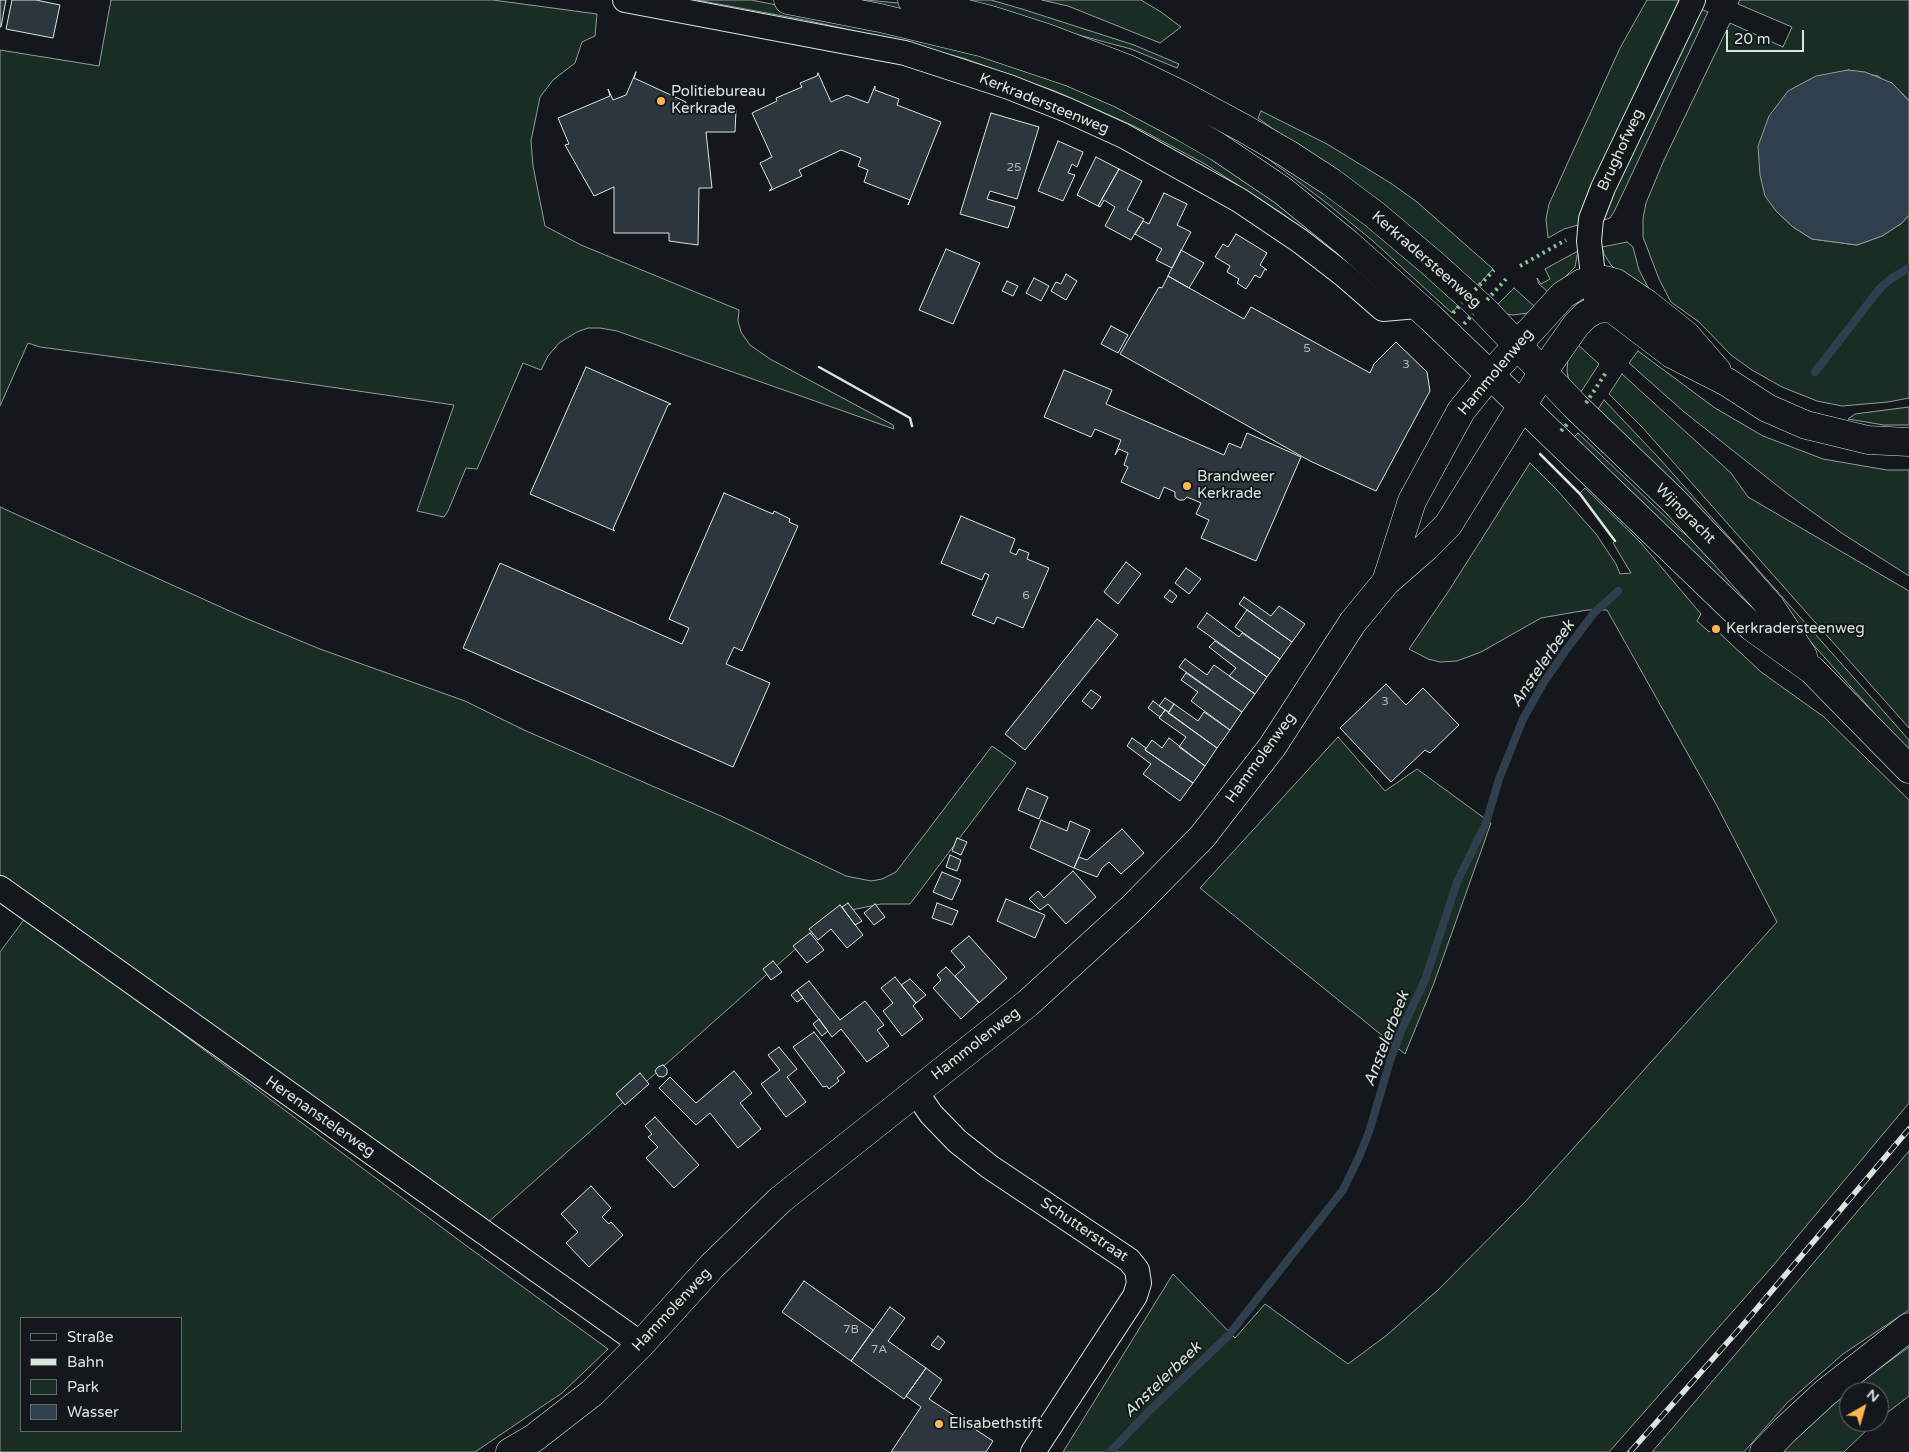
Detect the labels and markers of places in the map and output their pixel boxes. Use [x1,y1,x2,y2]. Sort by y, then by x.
place label: Politiebureau Kerkrade [671,83,766,118]
marker: Politiebureau Kerkrade [655,95,667,107]
place label: Brandweer Kerkrade [1197,468,1275,503]
marker: Brandweer Kerkrade [1181,480,1193,492]
place label: Kerkradersteenweg [1726,620,1865,638]
marker: Kerkradersteenweg [1710,623,1722,635]
place label: Elisabethstift [949,1415,1042,1433]
marker: Elisabethstift [933,1418,945,1430]

